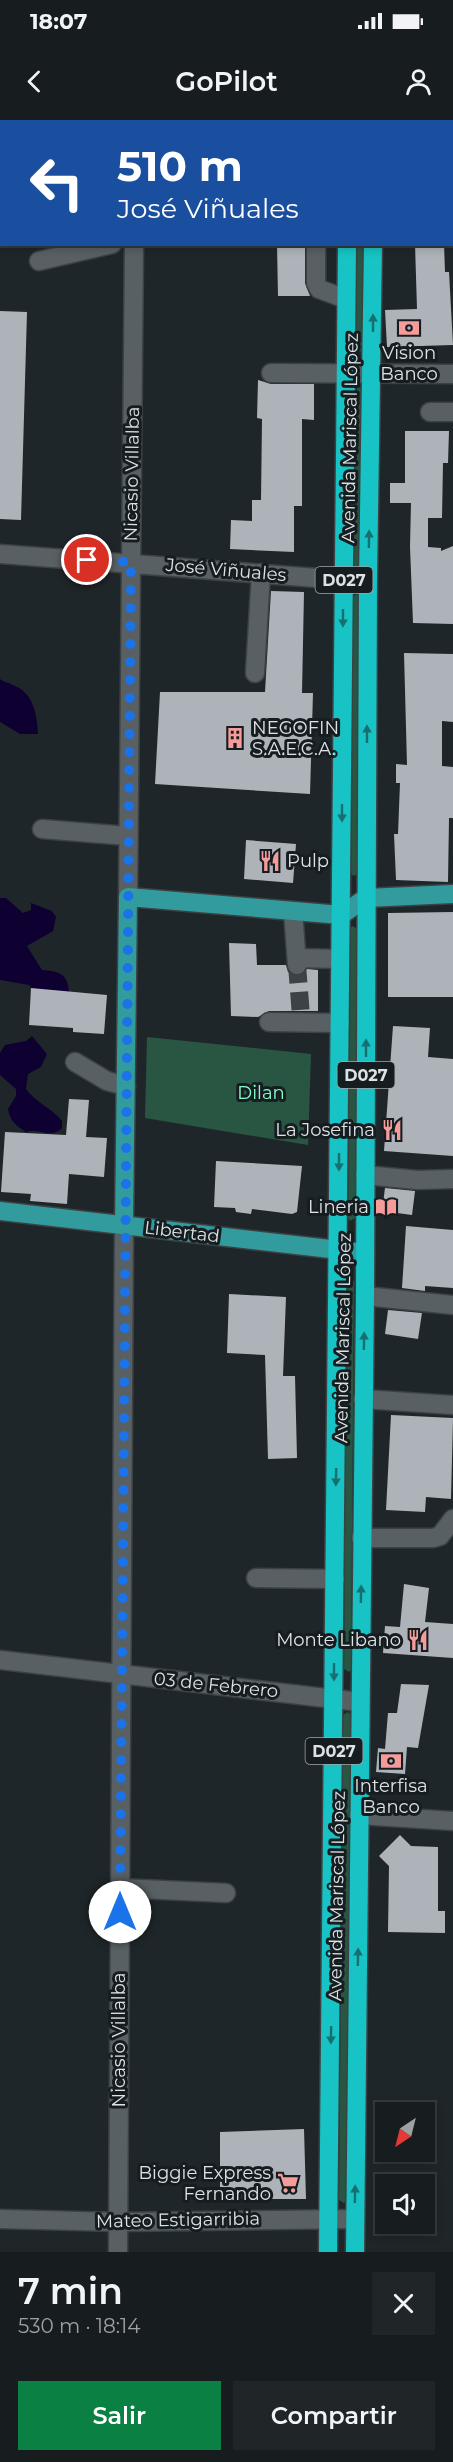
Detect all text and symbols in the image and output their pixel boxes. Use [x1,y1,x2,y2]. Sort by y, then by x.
text: 18:07 [30,8,87,35]
icon: back [18,65,51,98]
text: GoPilot [175,65,278,98]
icon: person [402,65,435,98]
text: 510 m [117,140,243,192]
icon: left [18,144,96,222]
text: José Viñuales [117,192,299,225]
one-way arrow [368,314,378,333]
bank icon: Vision Banco [397,316,421,340]
street label: Avenida Mariscal López [337,333,363,543]
place label: Vision Banco [380,342,438,385]
street label: Nicasio Villalba [120,406,144,542]
one-way arrow [364,530,374,549]
pin [61,534,112,585]
icon: arrive [70,543,103,576]
street label: José Viñuales [164,554,288,586]
road number: D027 [316,567,372,593]
one-way arrow [338,608,348,627]
place label: NEGOFIN S.A.E.C.A. [252,717,339,760]
one-way arrow [362,725,372,744]
building icon: NEGOFIN S.A.E.C.A. [223,726,247,750]
one-way arrow [337,803,347,822]
restaurant icon: Pulp [258,849,282,873]
place label: Pulp [287,850,329,872]
one-way arrow [361,1038,371,1057]
road number: D027 [338,1062,394,1088]
park label: Dilan [237,1082,285,1104]
restaurant icon: La Josefina [380,1118,404,1142]
place label: La Josefina [275,1119,375,1141]
one-way arrow [334,1153,344,1172]
library icon: Lineria [374,1195,398,1219]
place label: Lineria [308,1196,369,1218]
street label: Libertad [143,1216,221,1248]
street label: Avenida Mariscal López [330,1233,356,1443]
one-way arrow [359,1331,369,1350]
one-way arrow [331,1467,341,1486]
one-way arrow [356,1584,366,1603]
restaurant icon: Monte Libano [406,1628,430,1652]
place label: Monte Libano [276,1629,401,1651]
one-way arrow [330,1662,339,1681]
street label: 03 de Febrero [153,1668,279,1702]
road number: D027 [306,1738,362,1764]
bank icon: Interfisa Banco [379,1749,403,1773]
place label: Interfisa Banco [354,1775,428,1818]
street label: Avenida Mariscal López [324,1791,350,2001]
position arrow [88,1880,152,1944]
one-way arrow [353,1947,363,1966]
street label: Nicasio Villalba [108,1973,130,2107]
one-way arrow [326,2025,335,2044]
north arrow [375,2102,435,2162]
map controls [375,2102,435,2234]
place label: Biggie Express Fernando [138,2162,271,2205]
supermarket icon: Biggie Express Fernando [276,2171,300,2195]
button: sound [375,2174,435,2234]
one-way arrow [350,2184,360,2203]
street label: Mateo Estigarribia [96,2208,260,2232]
text: 7 min [18,2269,123,2313]
button: close [372,2272,435,2335]
text: 530 m · 18:14 [18,2314,140,2338]
button: Salir [18,2381,221,2450]
button: Compartir [233,2381,435,2450]

